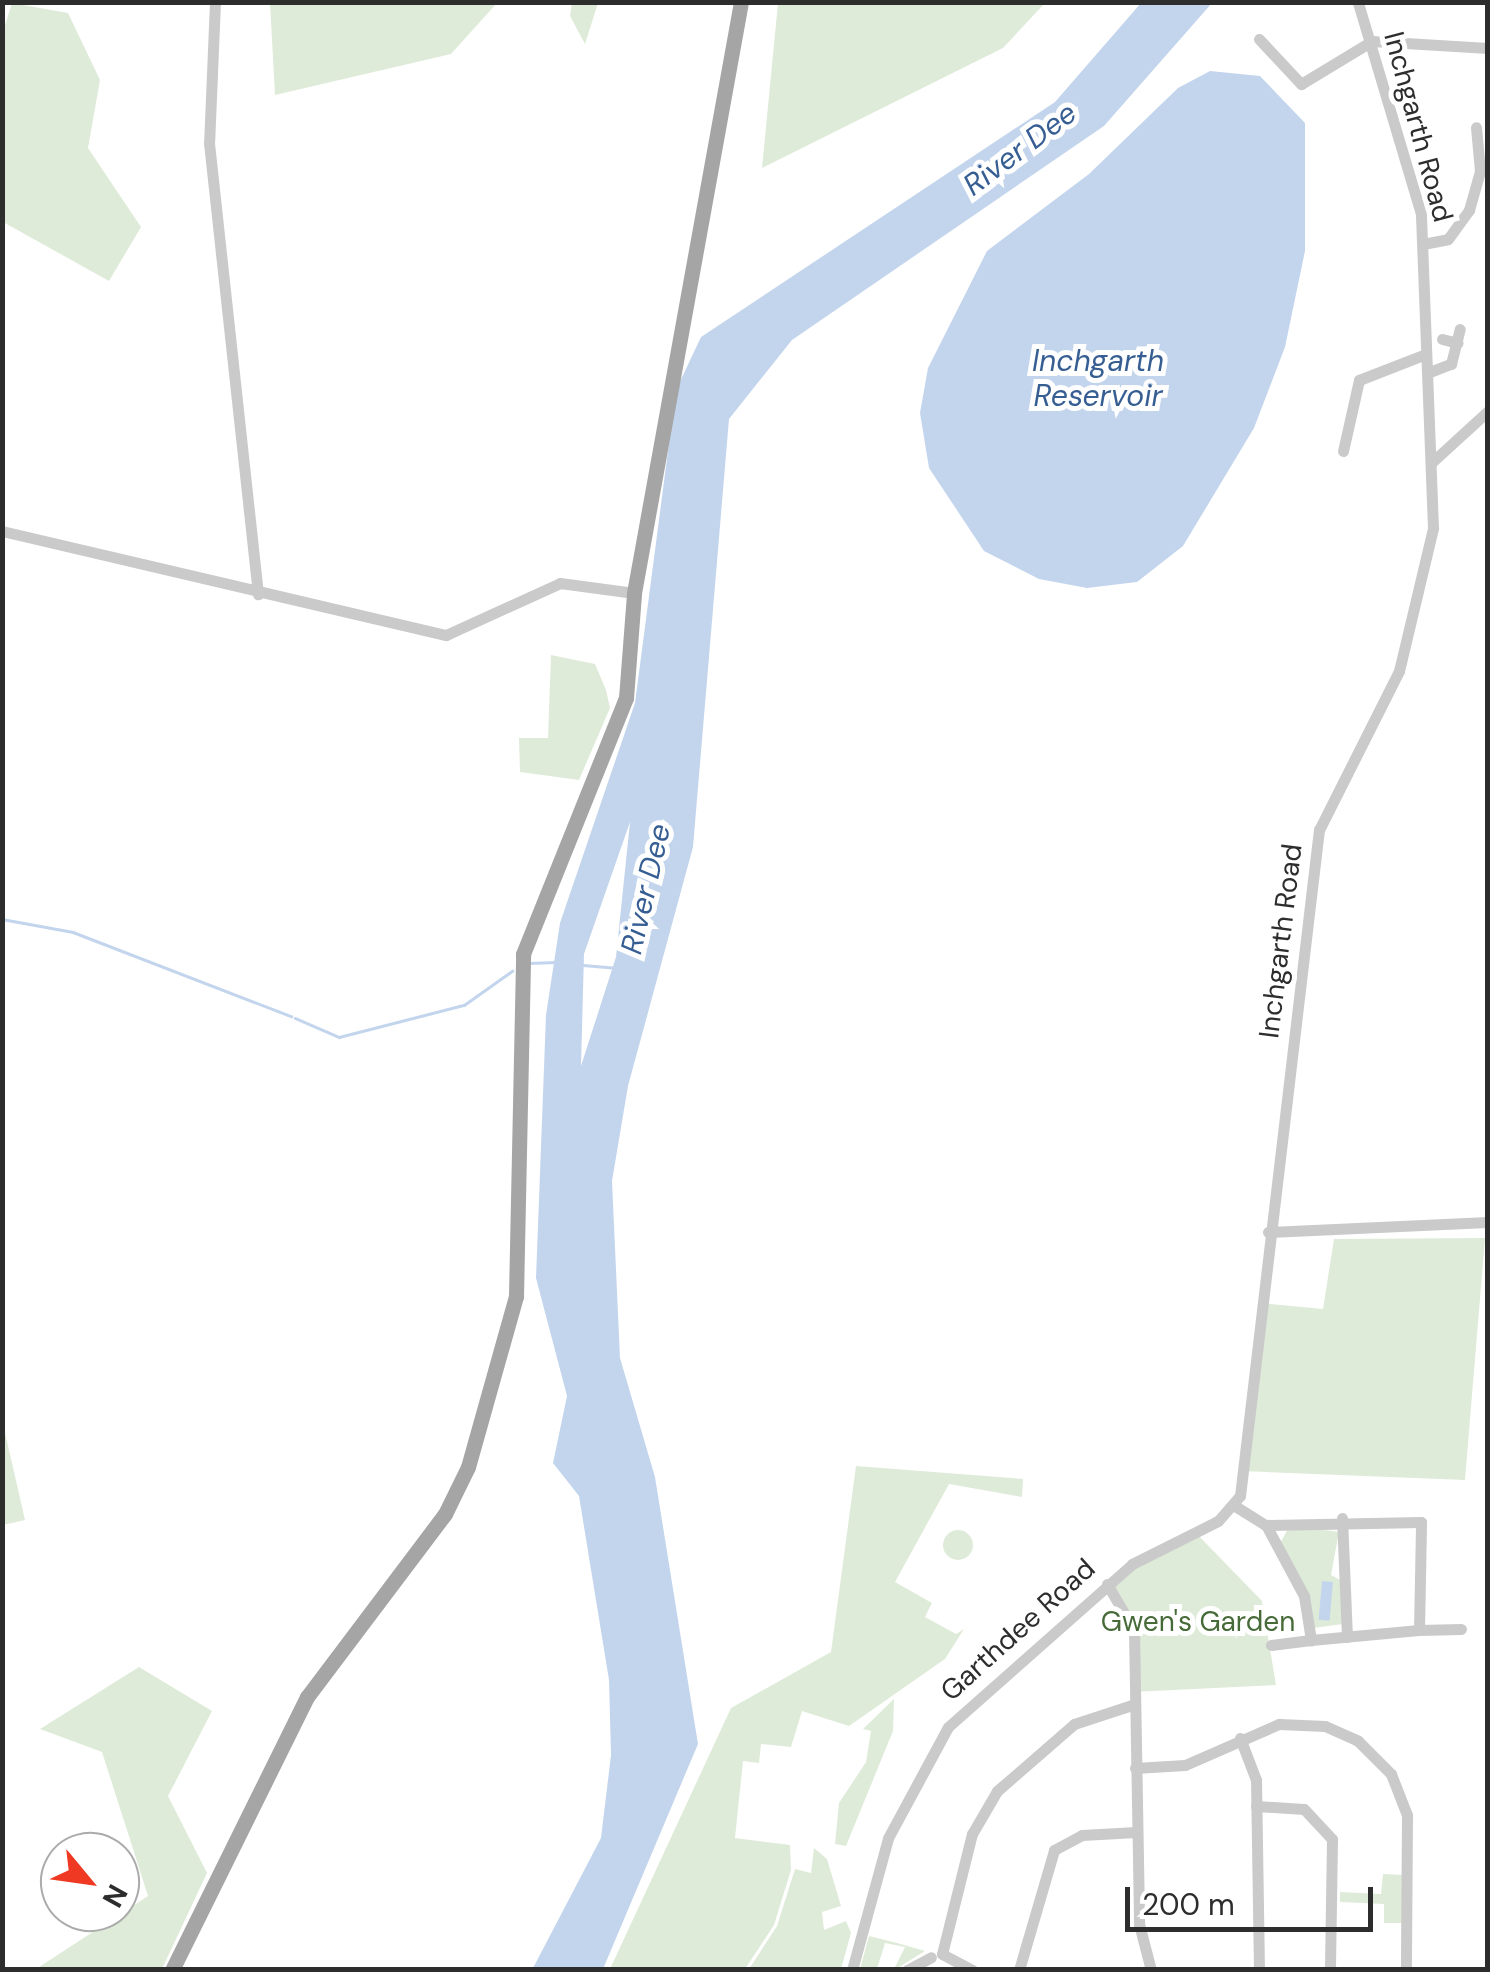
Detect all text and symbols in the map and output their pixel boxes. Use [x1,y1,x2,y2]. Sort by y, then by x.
street label: Inchgarth Road [1376,28,1460,226]
water label: River Dee [956,95,1084,203]
water label: Inchgarth Reservoir [1032,343,1164,414]
water label: River Dee [614,820,678,958]
street label: Inchgarth Road [1252,842,1310,1040]
street label: Garthdee Road [934,1552,1102,1708]
park label: Gwen's Garden [1101,1605,1295,1639]
north arrow [40,1832,140,1932]
scale bar [1130,1867,1378,1929]
text: N [94,1878,136,1914]
text: 200 m [1142,1885,1235,1924]

